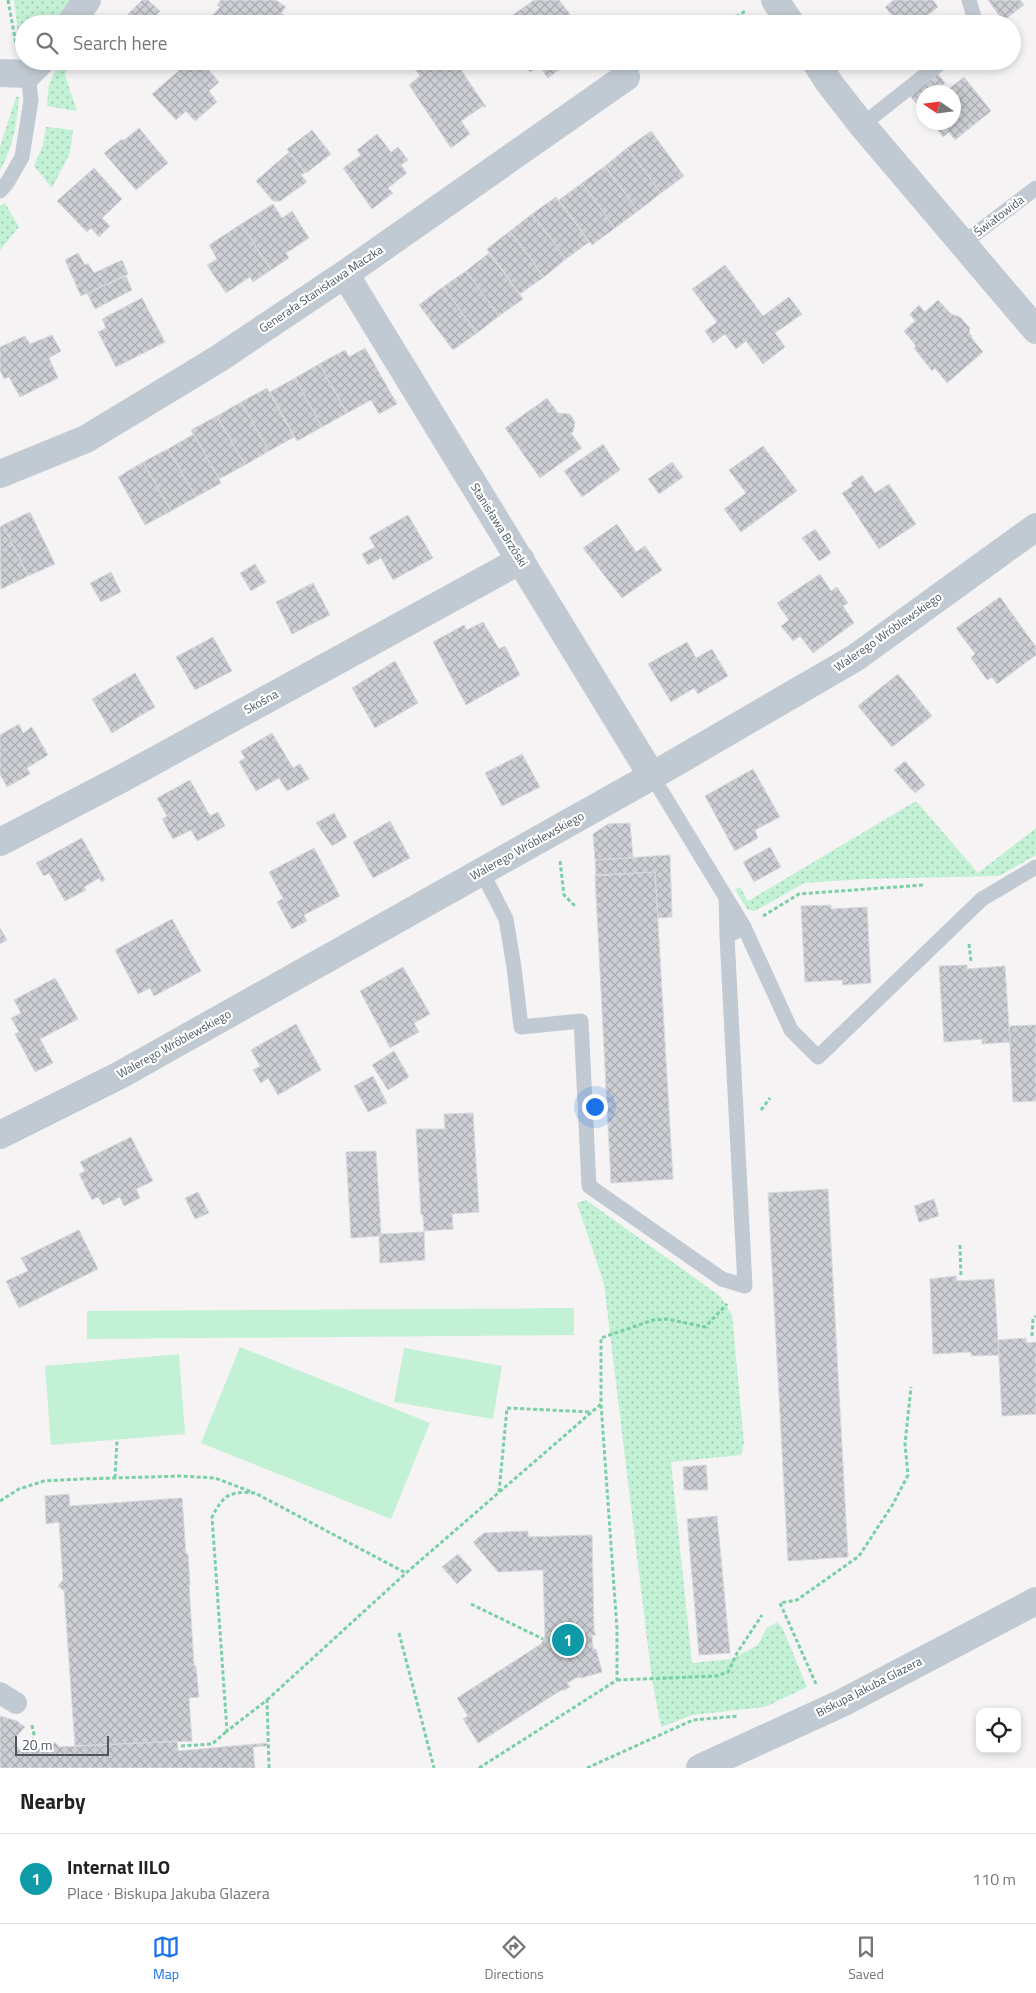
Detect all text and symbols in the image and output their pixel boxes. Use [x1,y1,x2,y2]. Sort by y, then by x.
search box [15,15,1021,70]
text: Search here [73,28,167,57]
icon: search [33,29,61,57]
north arrow [916,85,961,130]
street label: Światowida [969,190,1028,241]
street label: Generała Stanisława Maczka [255,240,386,337]
street label: Stanisława Brzóski [466,479,533,570]
street label: Walerego Wróblewskiego [830,587,946,676]
street label: Skośna [240,684,281,719]
street label: Walerego Wróblewskiego [466,806,587,885]
street label: Walerego Wróblewskiego [113,1004,234,1083]
your location [582,1094,608,1120]
pin: 1 [552,1621,584,1659]
street label: Biskupa Jakuba Glazera [812,1652,925,1722]
map controls [976,1708,1021,1753]
button: locate [976,1708,1021,1753]
scale bar [15,1733,109,1756]
text: 20 m [22,1734,52,1755]
text: Nearby [20,1785,85,1817]
text: Internat IILO [67,1852,170,1881]
text: 1 [32,1867,40,1891]
text: 110 m [972,1867,1016,1891]
text: Place · Biskupa Jakuba Glazera [67,1881,270,1905]
tab: Map [152,1933,180,1984]
tab: Directions [484,1933,544,1984]
tab: Saved [848,1933,884,1984]

